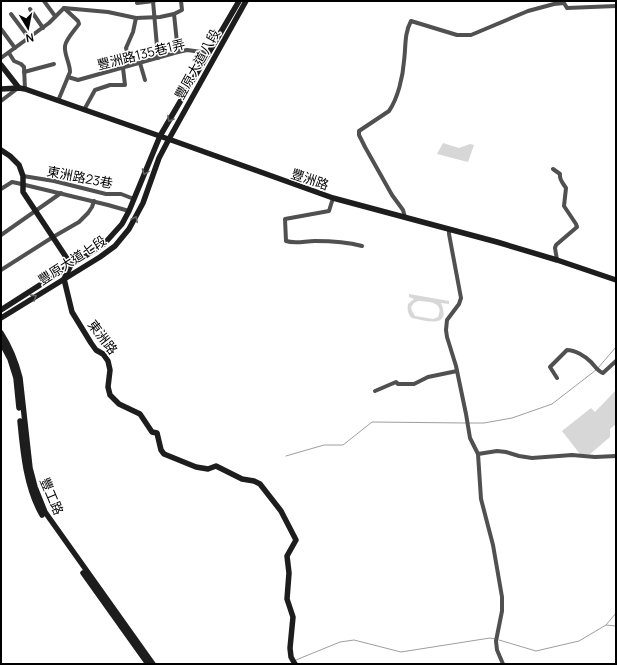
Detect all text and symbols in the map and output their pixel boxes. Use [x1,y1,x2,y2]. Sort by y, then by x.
north arrow [8,8,48,48]
street label: 豐原大道八段 [170,26,224,102]
text: N [25,30,35,46]
street label: 豐洲路135巷1弄 [95,34,187,74]
one-way arrow [168,115,175,122]
street label: 東洲路23巷 [46,162,114,192]
street label: 豐洲路 [289,164,331,194]
one-way arrow [141,169,149,176]
one-way arrow [130,215,138,223]
street label: 豐原大道七段 [34,231,110,289]
one-way arrow [30,295,37,302]
street label: 東洲路 [84,316,122,358]
street label: 豐工路 [36,475,68,517]

